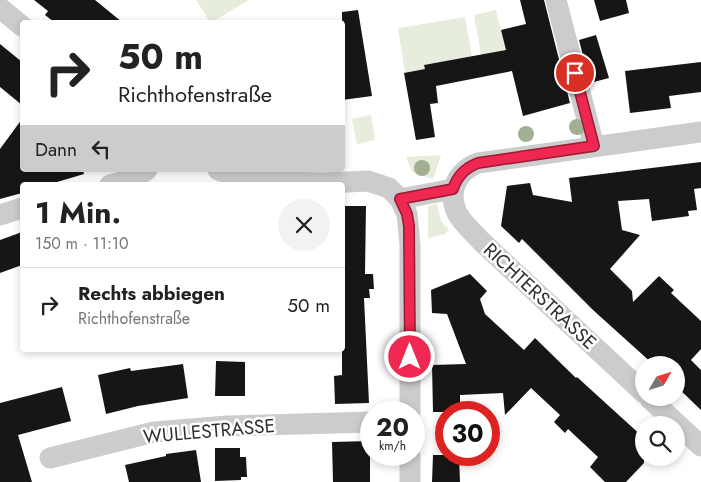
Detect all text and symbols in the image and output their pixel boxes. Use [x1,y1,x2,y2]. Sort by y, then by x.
text: 50 m [118,32,203,82]
icon: right [35,40,100,105]
pin [554,52,596,94]
icon: arrive [561,59,589,87]
text: Richthofenstraße [118,78,272,110]
icon: left [87,135,115,163]
text: Dann [35,136,77,163]
text: 1 Min. [35,191,121,234]
button: close [278,199,330,251]
text: 150 m · 11:10 [35,232,129,255]
street label: RICHTERSTRASSE [478,237,602,355]
text: Rechts abbiegen [78,280,225,307]
icon: right [35,291,63,319]
text: 50 m [287,292,330,319]
text: Richthofenstraße [78,307,190,330]
position arrow [383,330,435,382]
north arrow [635,356,685,406]
map controls [635,356,685,466]
speed limit sign: 30 [435,401,500,466]
text: 20 [376,409,409,445]
street label: WULLESTRASSE [142,412,276,450]
button: search [635,416,685,466]
text: km/h [379,437,406,455]

